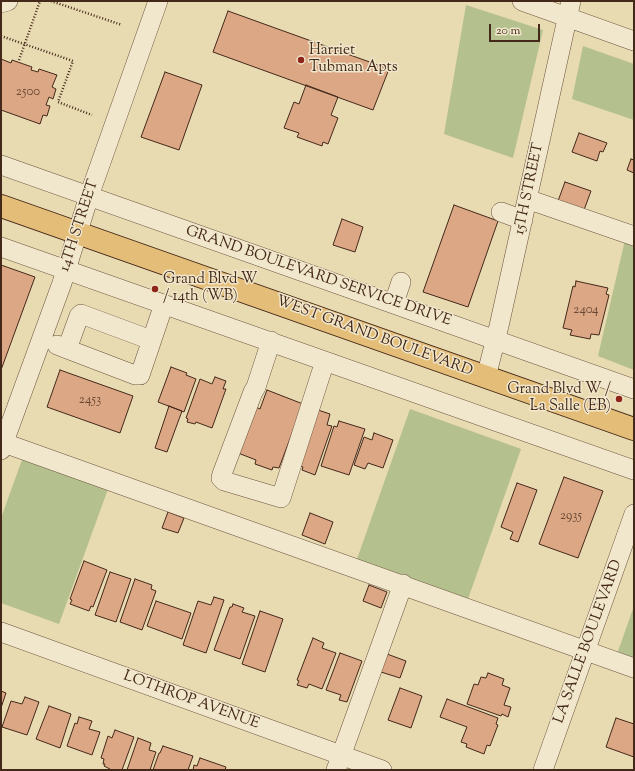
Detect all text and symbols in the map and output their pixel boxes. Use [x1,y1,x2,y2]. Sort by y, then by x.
scale bar [491,16,542,42]
text: 20 m [496,22,520,40]
place label: Harriet Tubman Apts [309,42,398,77]
marker: Harriet Tubman Apts [296,55,306,65]
house number: 2500 [16,85,40,101]
street label: 15TH STREET [511,141,549,237]
street label: 14TH STREET [57,178,103,274]
street label: GRAND BOULEVARD SERVICE DRIVE [183,223,453,331]
place label: Grand Blvd W / 14th (WB) [163,271,257,306]
marker: Grand Blvd W / 14th (WB) [150,284,160,294]
street label: WEST GRAND BOULEVARD [273,293,475,381]
house number: 2404 [573,303,599,319]
place label: Grand Blvd W / La Salle (EB) [507,381,611,416]
house number: 2453 [79,393,101,409]
marker: Grand Blvd W / La Salle (EB) [614,394,624,404]
house number: 2935 [560,509,582,525]
street label: LA SALLE BOULEVARD [551,558,627,726]
street label: LOTHROP AVENUE [120,668,262,734]

